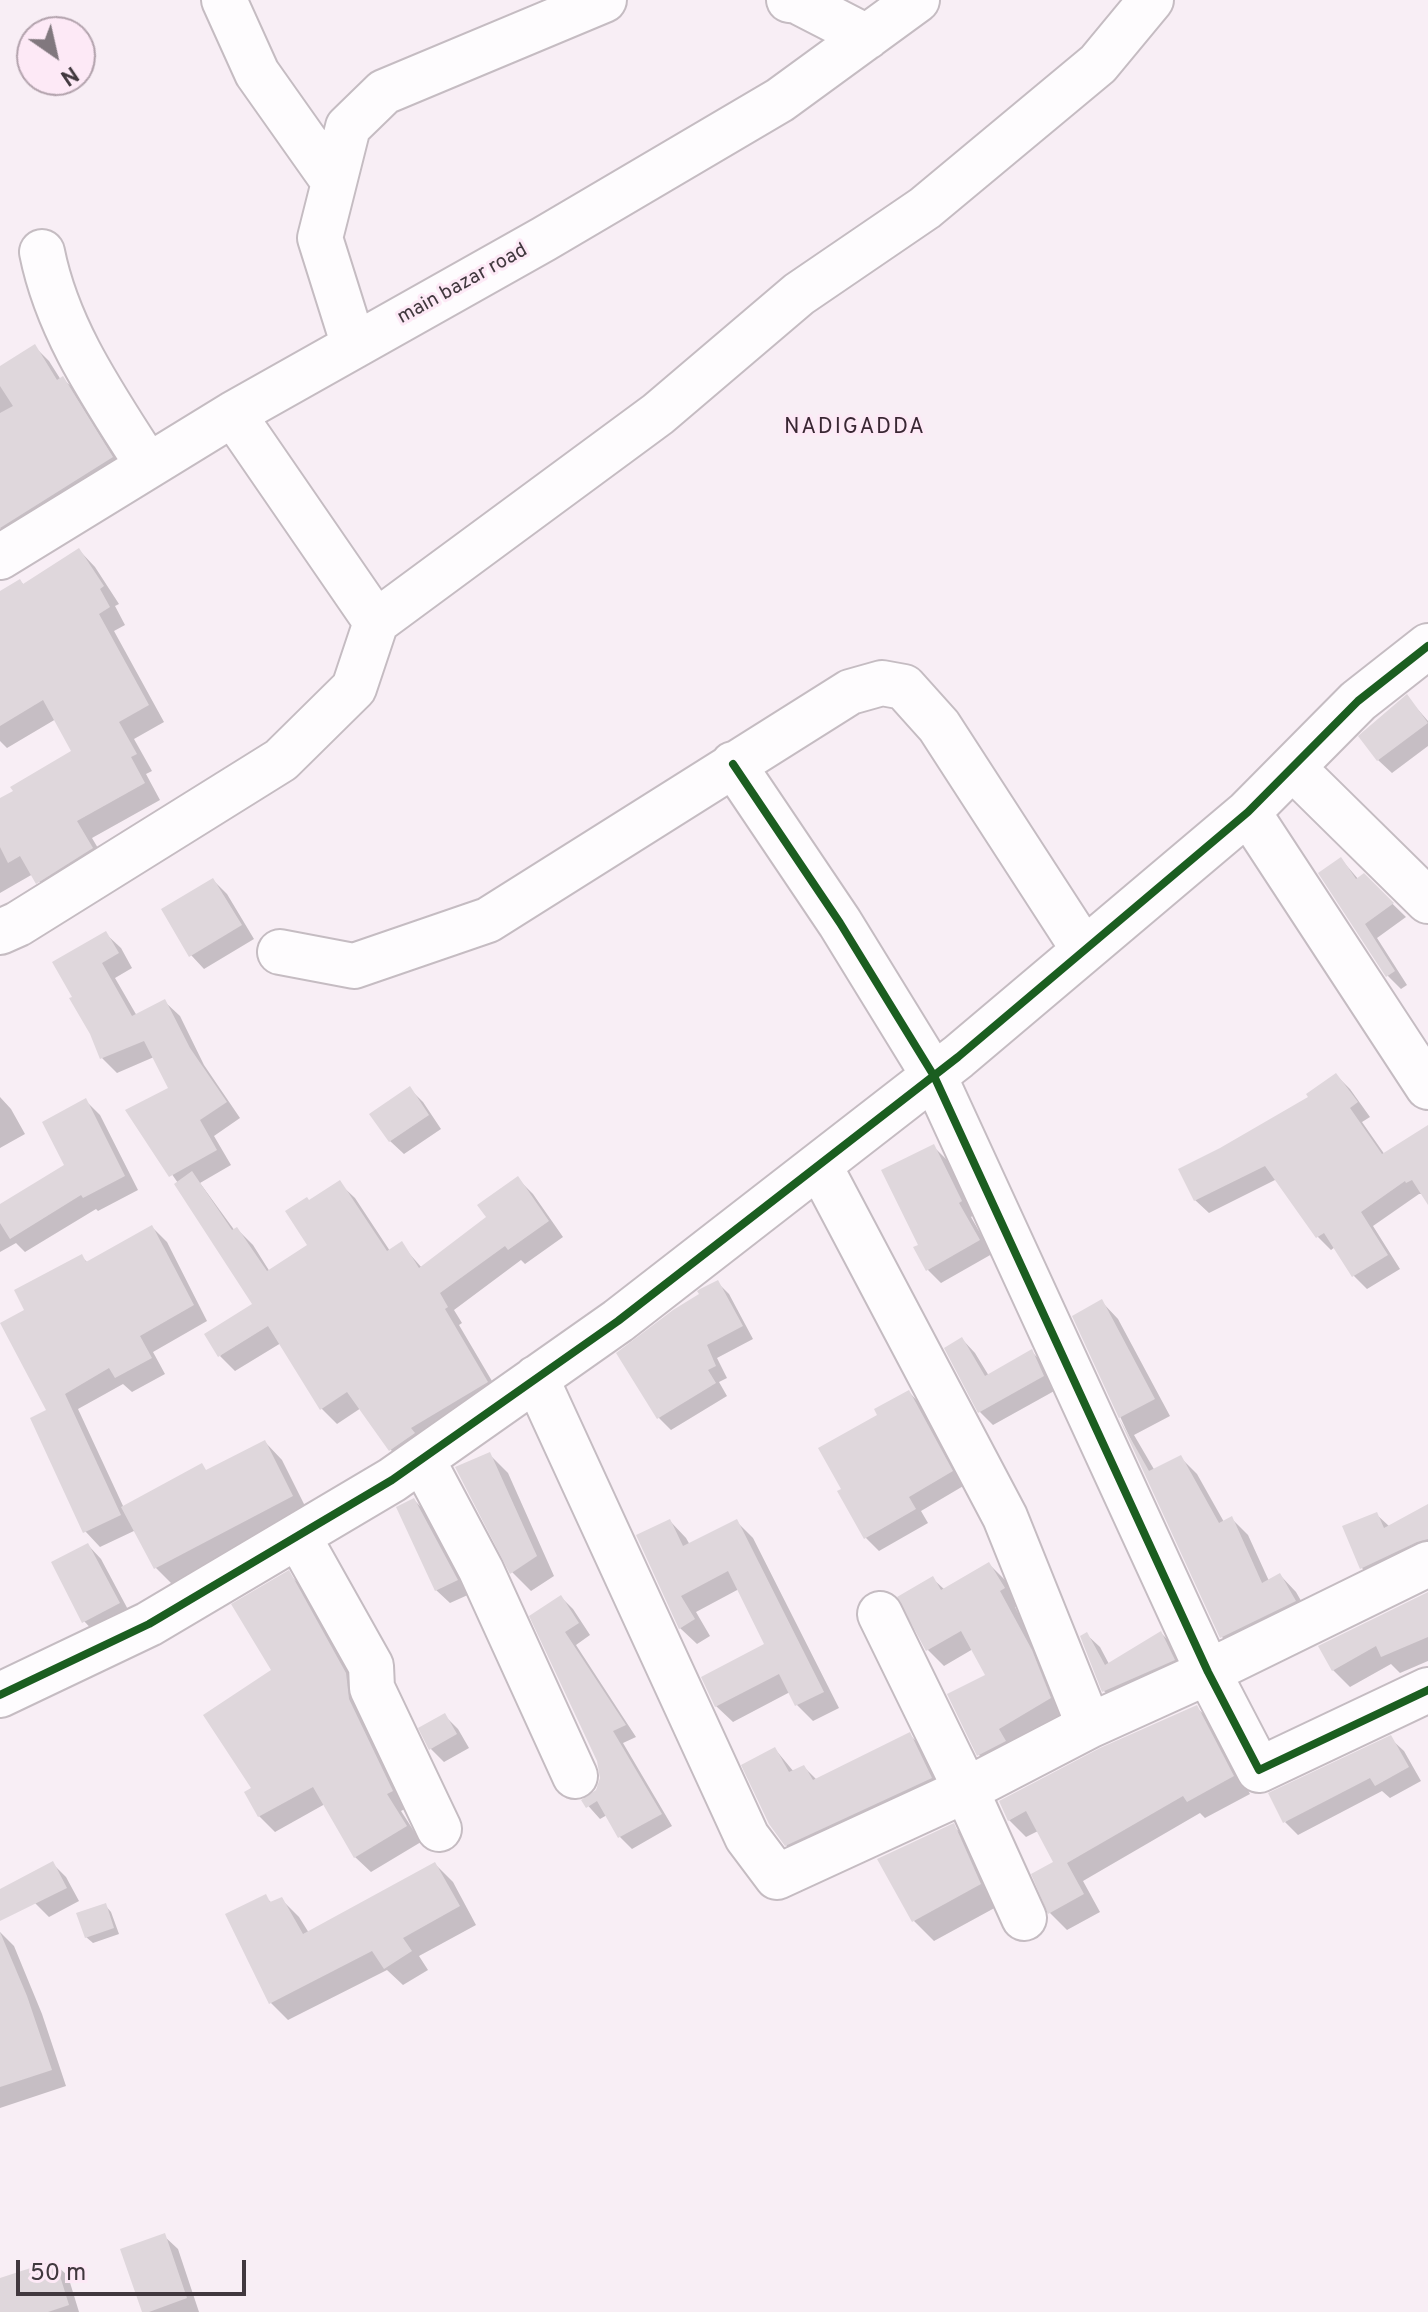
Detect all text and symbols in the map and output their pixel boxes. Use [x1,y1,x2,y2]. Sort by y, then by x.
north arrow [16,16,96,96]
text: N [54,59,83,90]
street label: main bazar road [394,239,532,331]
district label: NADIGADDA [784,416,926,442]
scale bar [20,2244,250,2294]
text: 50 m [30,2259,86,2289]

